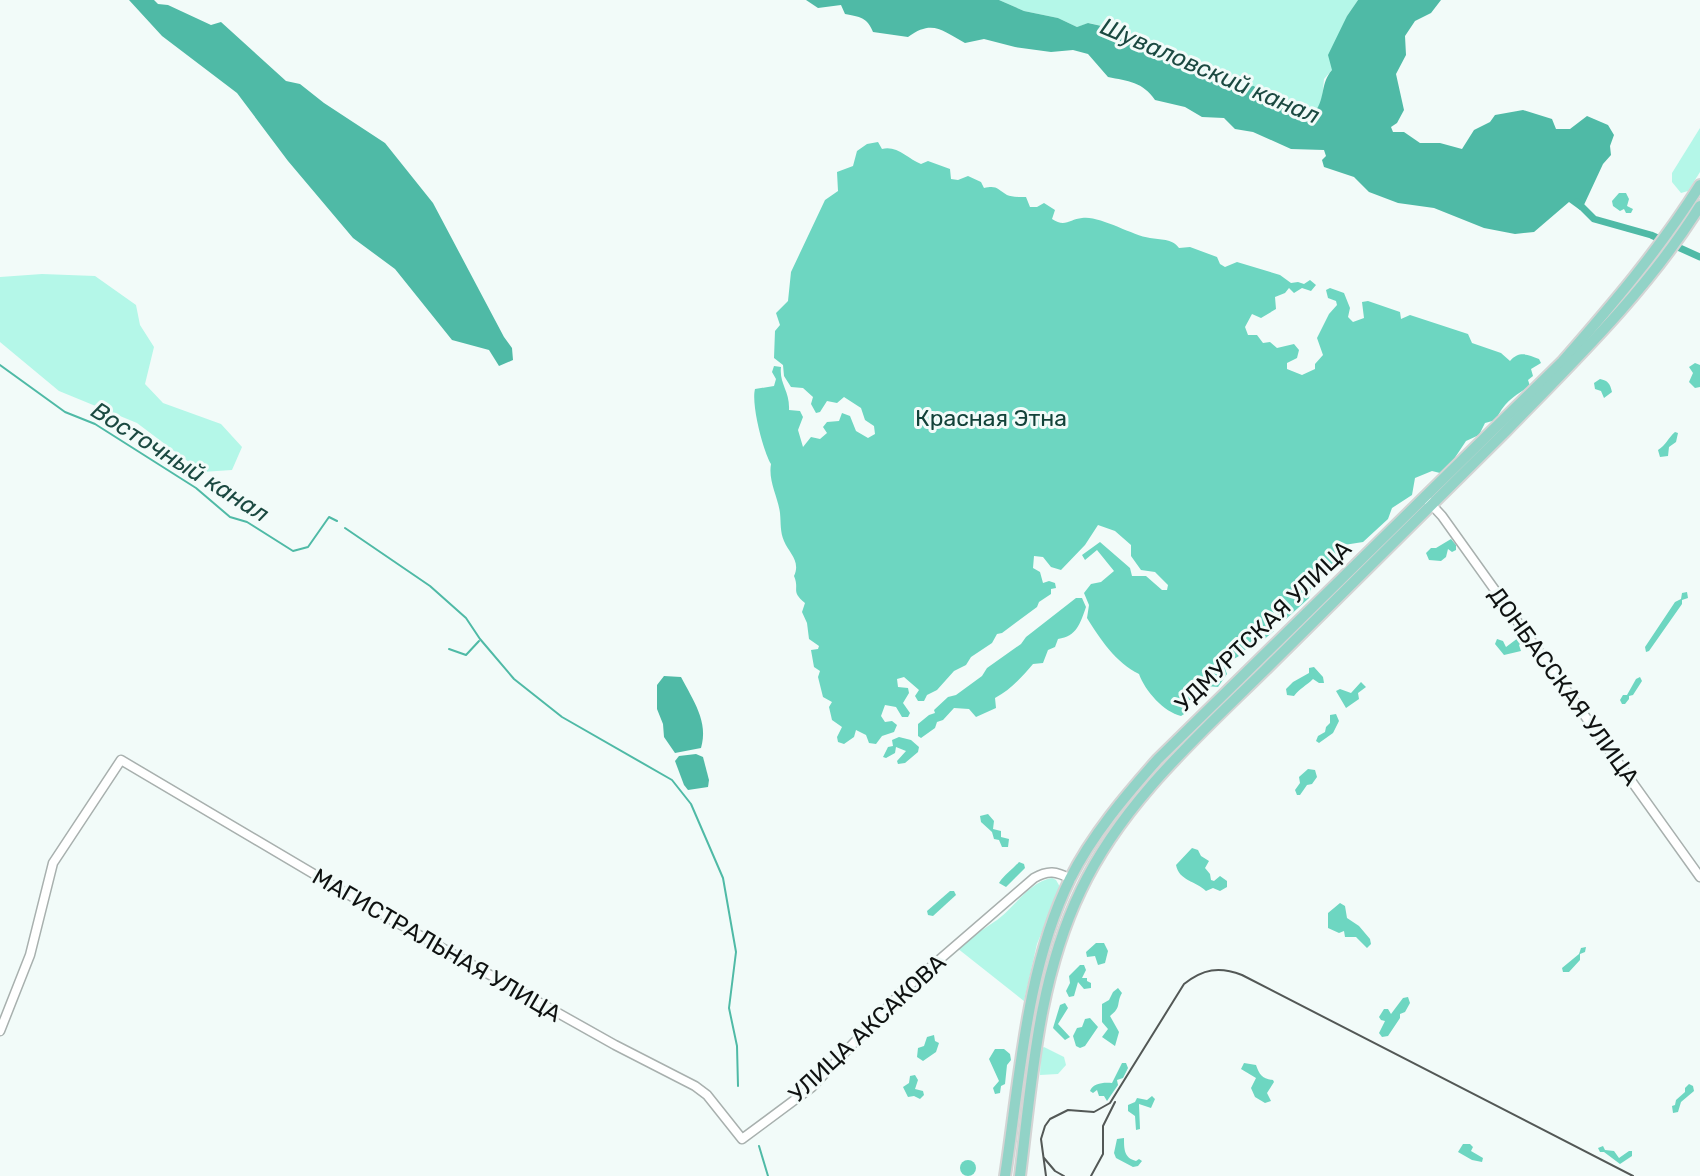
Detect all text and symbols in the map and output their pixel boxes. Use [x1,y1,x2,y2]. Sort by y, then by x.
water label: Шуваловский канал [1096,12,1324,130]
water label: Восточный канал [86,396,274,528]
park label: Красная Этна [915,404,1067,432]
street label: УДМУРТСКАЯ УЛИЦА [1169,535,1357,717]
street label: ДОНБАССКАЯ УЛИЦА [1483,581,1645,791]
street label: МАГИСТРАЛЬНАЯ УЛИЦА [308,862,566,1028]
street label: УЛИЦА АКСАКОВА [783,948,951,1108]

